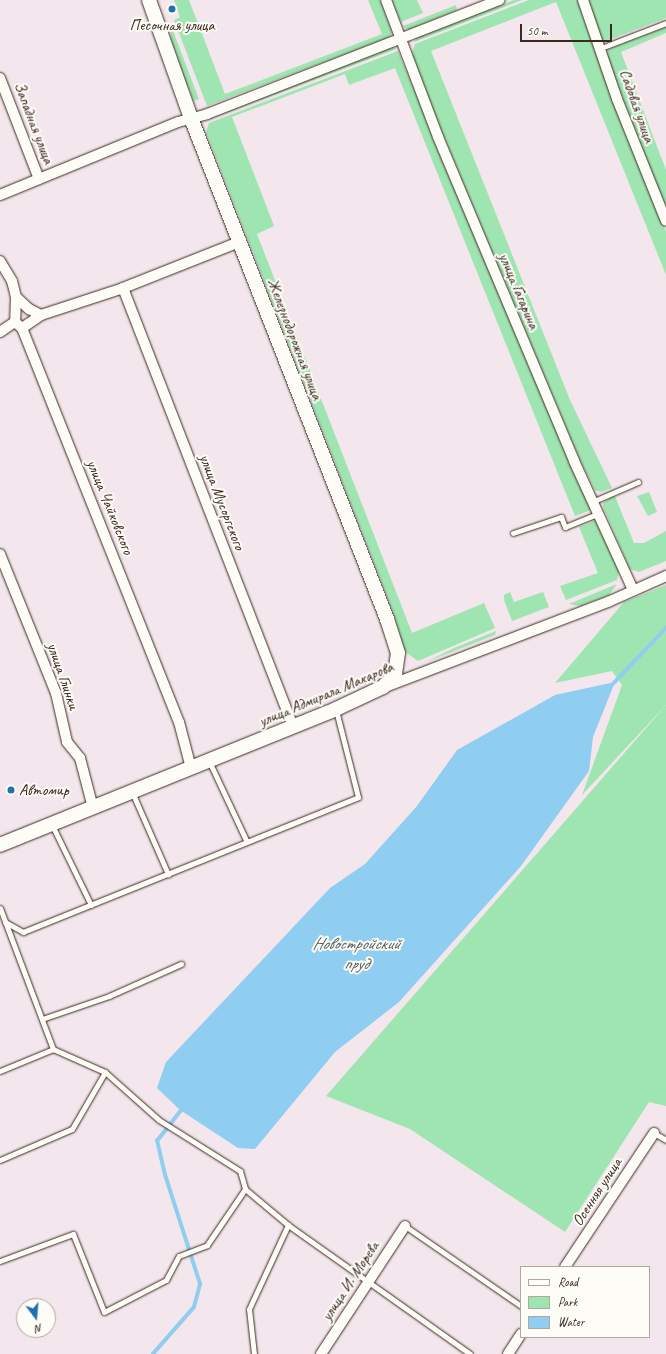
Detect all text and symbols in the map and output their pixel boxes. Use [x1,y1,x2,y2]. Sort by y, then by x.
marker: Песочная улица [167,4,177,14]
place label: Песочная улица [129,15,215,35]
scale bar [522,16,614,42]
text: 50 m [527,23,547,39]
street label: Садовая улица [615,66,659,146]
street label: Западная улица [9,79,59,167]
street label: улица Гагарина [494,250,544,332]
street label: Железнодорожная улица [263,275,327,403]
street label: улица Мусоргского [195,452,249,552]
street label: улица Чайковского [82,457,138,557]
street label: улица Глинки [43,640,83,712]
street label: улица Адмирала Макарова [255,657,397,731]
place label: Автомир [19,780,69,800]
marker: Автомир [6,785,16,795]
water label: Новостройский пруд [312,934,400,974]
street label: Осенняя улица [568,1155,626,1229]
street label: улица И. Морева [317,1237,383,1325]
legend [520,1266,650,1338]
text: Road [558,1274,578,1290]
text: Park [558,1294,577,1310]
north arrow [16,1298,56,1338]
text: Water [558,1314,584,1330]
text: N [34,1321,44,1336]

